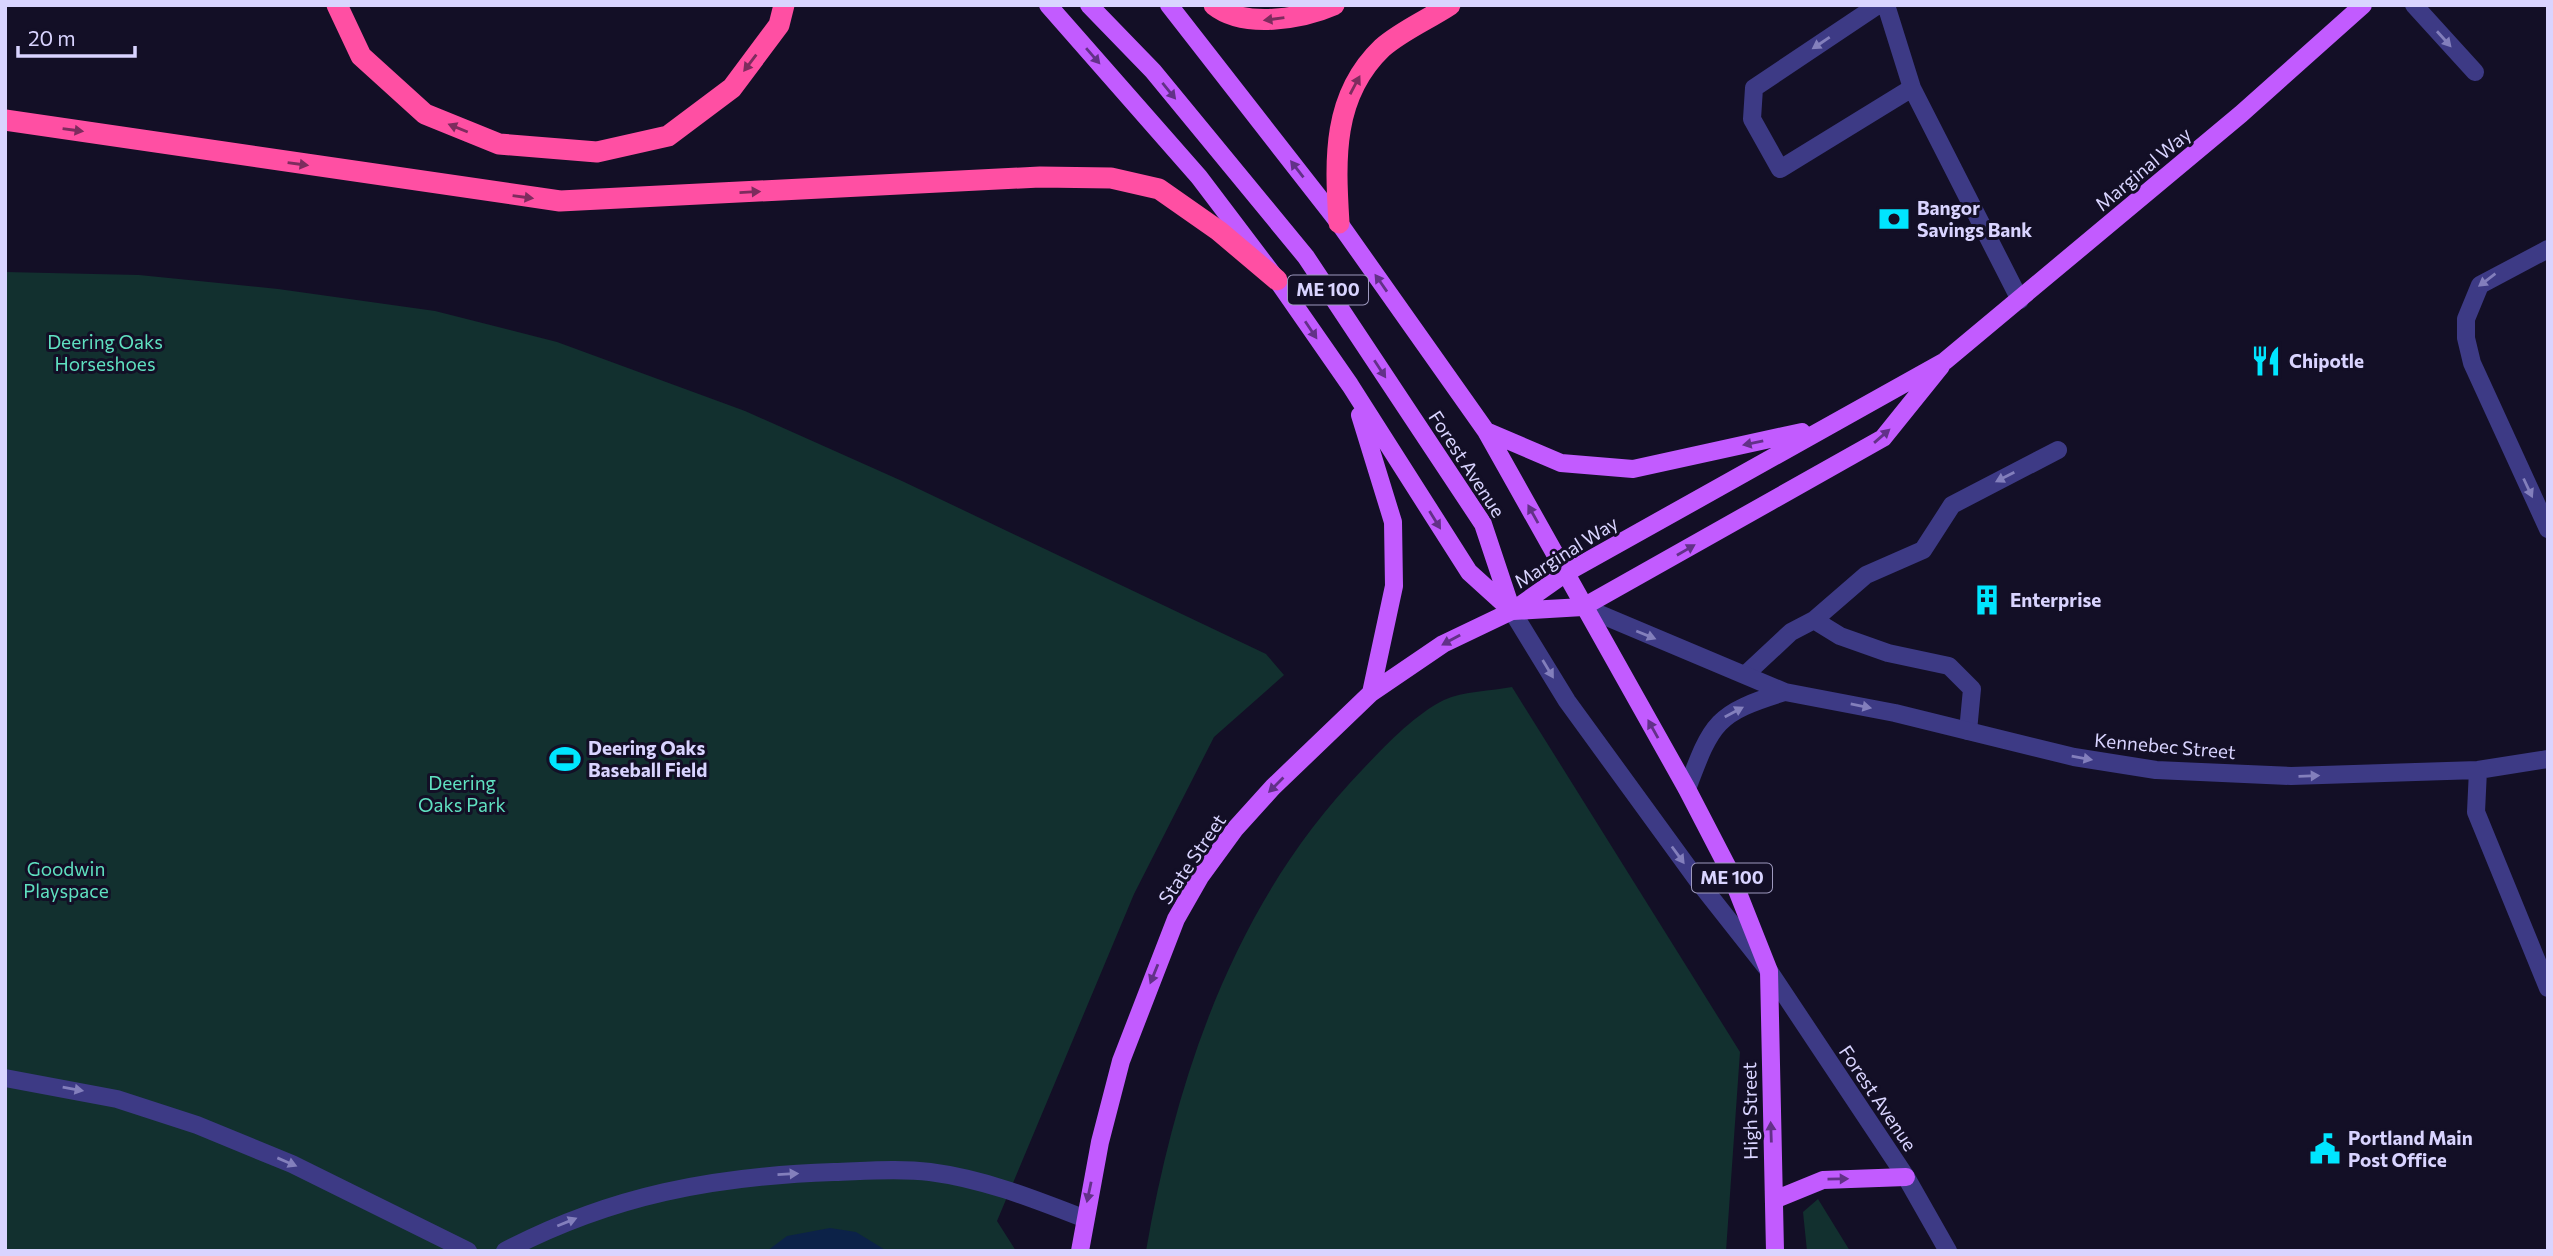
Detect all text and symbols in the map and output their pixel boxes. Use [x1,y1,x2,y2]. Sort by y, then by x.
scale bar [18,14,135,58]
one-way arrow [1263,14,1285,25]
text: 20 m [28,25,76,50]
one-way arrow [2436,30,2452,47]
one-way arrow [1812,36,1830,50]
one-way arrow [1085,48,1100,65]
one-way arrow [744,54,758,72]
one-way arrow [1349,75,1360,95]
one-way arrow [1161,82,1176,99]
one-way arrow [448,122,469,133]
street label: Marginal Way [2090,122,2195,215]
one-way arrow [62,125,84,136]
one-way arrow [287,158,309,169]
one-way arrow [1290,161,1305,179]
one-way arrow [739,186,761,197]
one-way arrow [512,192,534,203]
place label: Bangor Savings Bank [1917,196,2032,241]
bank icon: Bangor Savings Bank [1877,202,1911,236]
one-way arrow [2479,273,2497,288]
one-way arrow [1374,274,1388,292]
road number: ME 100 [1288,276,1368,304]
one-way arrow [1304,320,1317,339]
park label: Deering Oaks Horseshoes [47,330,163,375]
restaurant icon: Chipotle [2249,344,2283,378]
place label: Chipotle [2289,349,2364,372]
one-way arrow [1373,360,1386,379]
street label: Forest Avenue [1424,406,1510,521]
one-way arrow [1873,428,1891,444]
one-way arrow [1742,438,1764,449]
one-way arrow [1995,472,2015,483]
one-way arrow [2523,478,2534,498]
one-way arrow [1527,504,1539,524]
street label: Marginal Way [1510,510,1622,593]
one-way arrow [1428,511,1441,530]
one-way arrow [1676,544,1695,556]
building icon: Enterprise [1970,583,2004,617]
place label: Enterprise [2010,588,2101,611]
one-way arrow [1635,630,1656,641]
one-way arrow [1440,634,1460,646]
one-way arrow [1541,660,1554,679]
one-way arrow [1850,701,1872,712]
one-way arrow [1724,706,1743,718]
one-way arrow [1647,720,1659,739]
street label: Kennebec Street [2093,728,2237,763]
place label: Deering Oaks Baseball Field [588,736,707,781]
sports icon: Deering Oaks Baseball Field [548,742,582,776]
one-way arrow [2071,753,2093,764]
one-way arrow [2298,770,2320,781]
park label: Deering Oaks Park [418,771,506,816]
one-way arrow [1268,776,1285,792]
street label: State Street [1153,809,1230,908]
one-way arrow [1671,846,1685,864]
park label: Goodwin Playspace [23,857,109,902]
road number: ME 100 [1692,864,1772,892]
one-way arrow [1148,964,1159,985]
street label: Forest Avenue [1835,1041,1922,1155]
street label: High Street [1737,1062,1762,1160]
one-way arrow [62,1084,84,1095]
one-way arrow [1765,1121,1776,1143]
place label: Portland Main Post Office [2348,1126,2473,1171]
public building icon: Portland Main Post Office [2308,1132,2342,1166]
one-way arrow [277,1157,298,1168]
one-way arrow [777,1168,799,1179]
one-way arrow [1827,1174,1849,1185]
one-way arrow [1084,1181,1095,1203]
one-way arrow [557,1216,577,1228]

